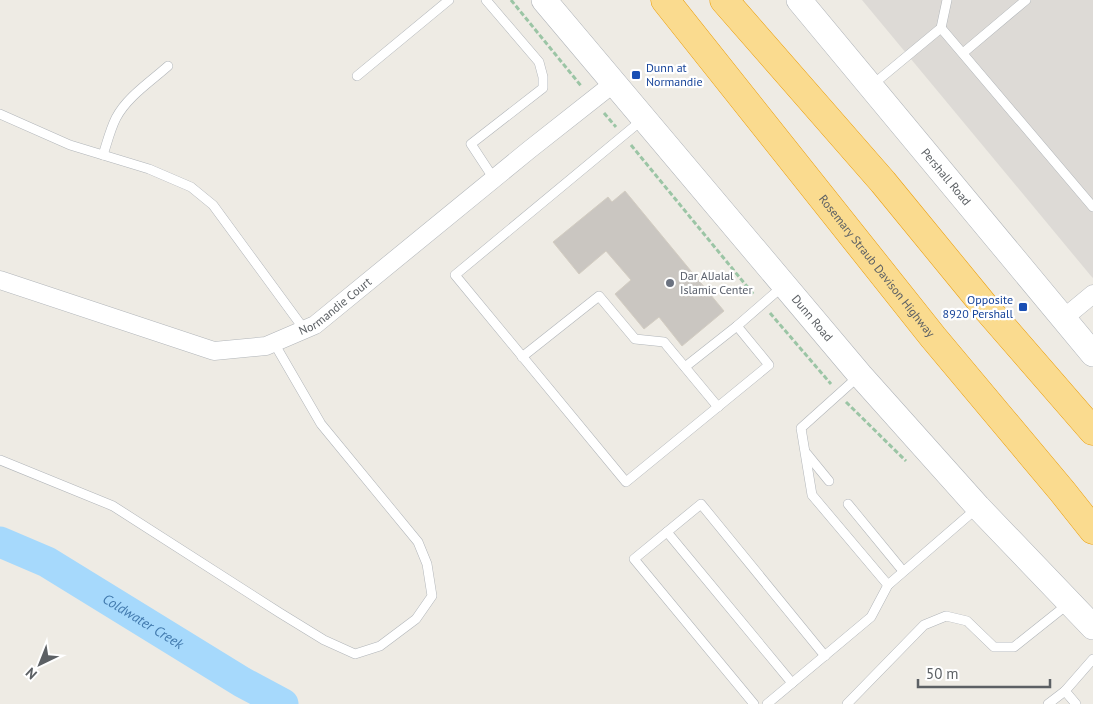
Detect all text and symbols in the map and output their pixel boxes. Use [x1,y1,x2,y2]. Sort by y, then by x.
place label: Dunn at Normandie [646,60,703,89]
marker: Dunn at Normandie [630,69,642,81]
street label: Pershall Road [918,145,974,208]
street label: Rosemary Straub Davison Highway [816,192,938,340]
place label: Dar AlJalal Islamic Center [680,268,753,297]
street label: Normandie Court [296,274,374,338]
marker: Dar AlJalal Islamic Center [664,277,676,289]
street label: Dunn Road [789,291,836,344]
place label: Opposite 8920 Pershall [943,292,1013,321]
marker: Opposite 8920 Pershall [1017,301,1029,313]
water label: Coldwater Creek [99,590,188,653]
north arrow [15,639,65,689]
scale bar [918,656,1050,688]
text: N [22,664,41,683]
text: 50 m [926,664,959,683]

